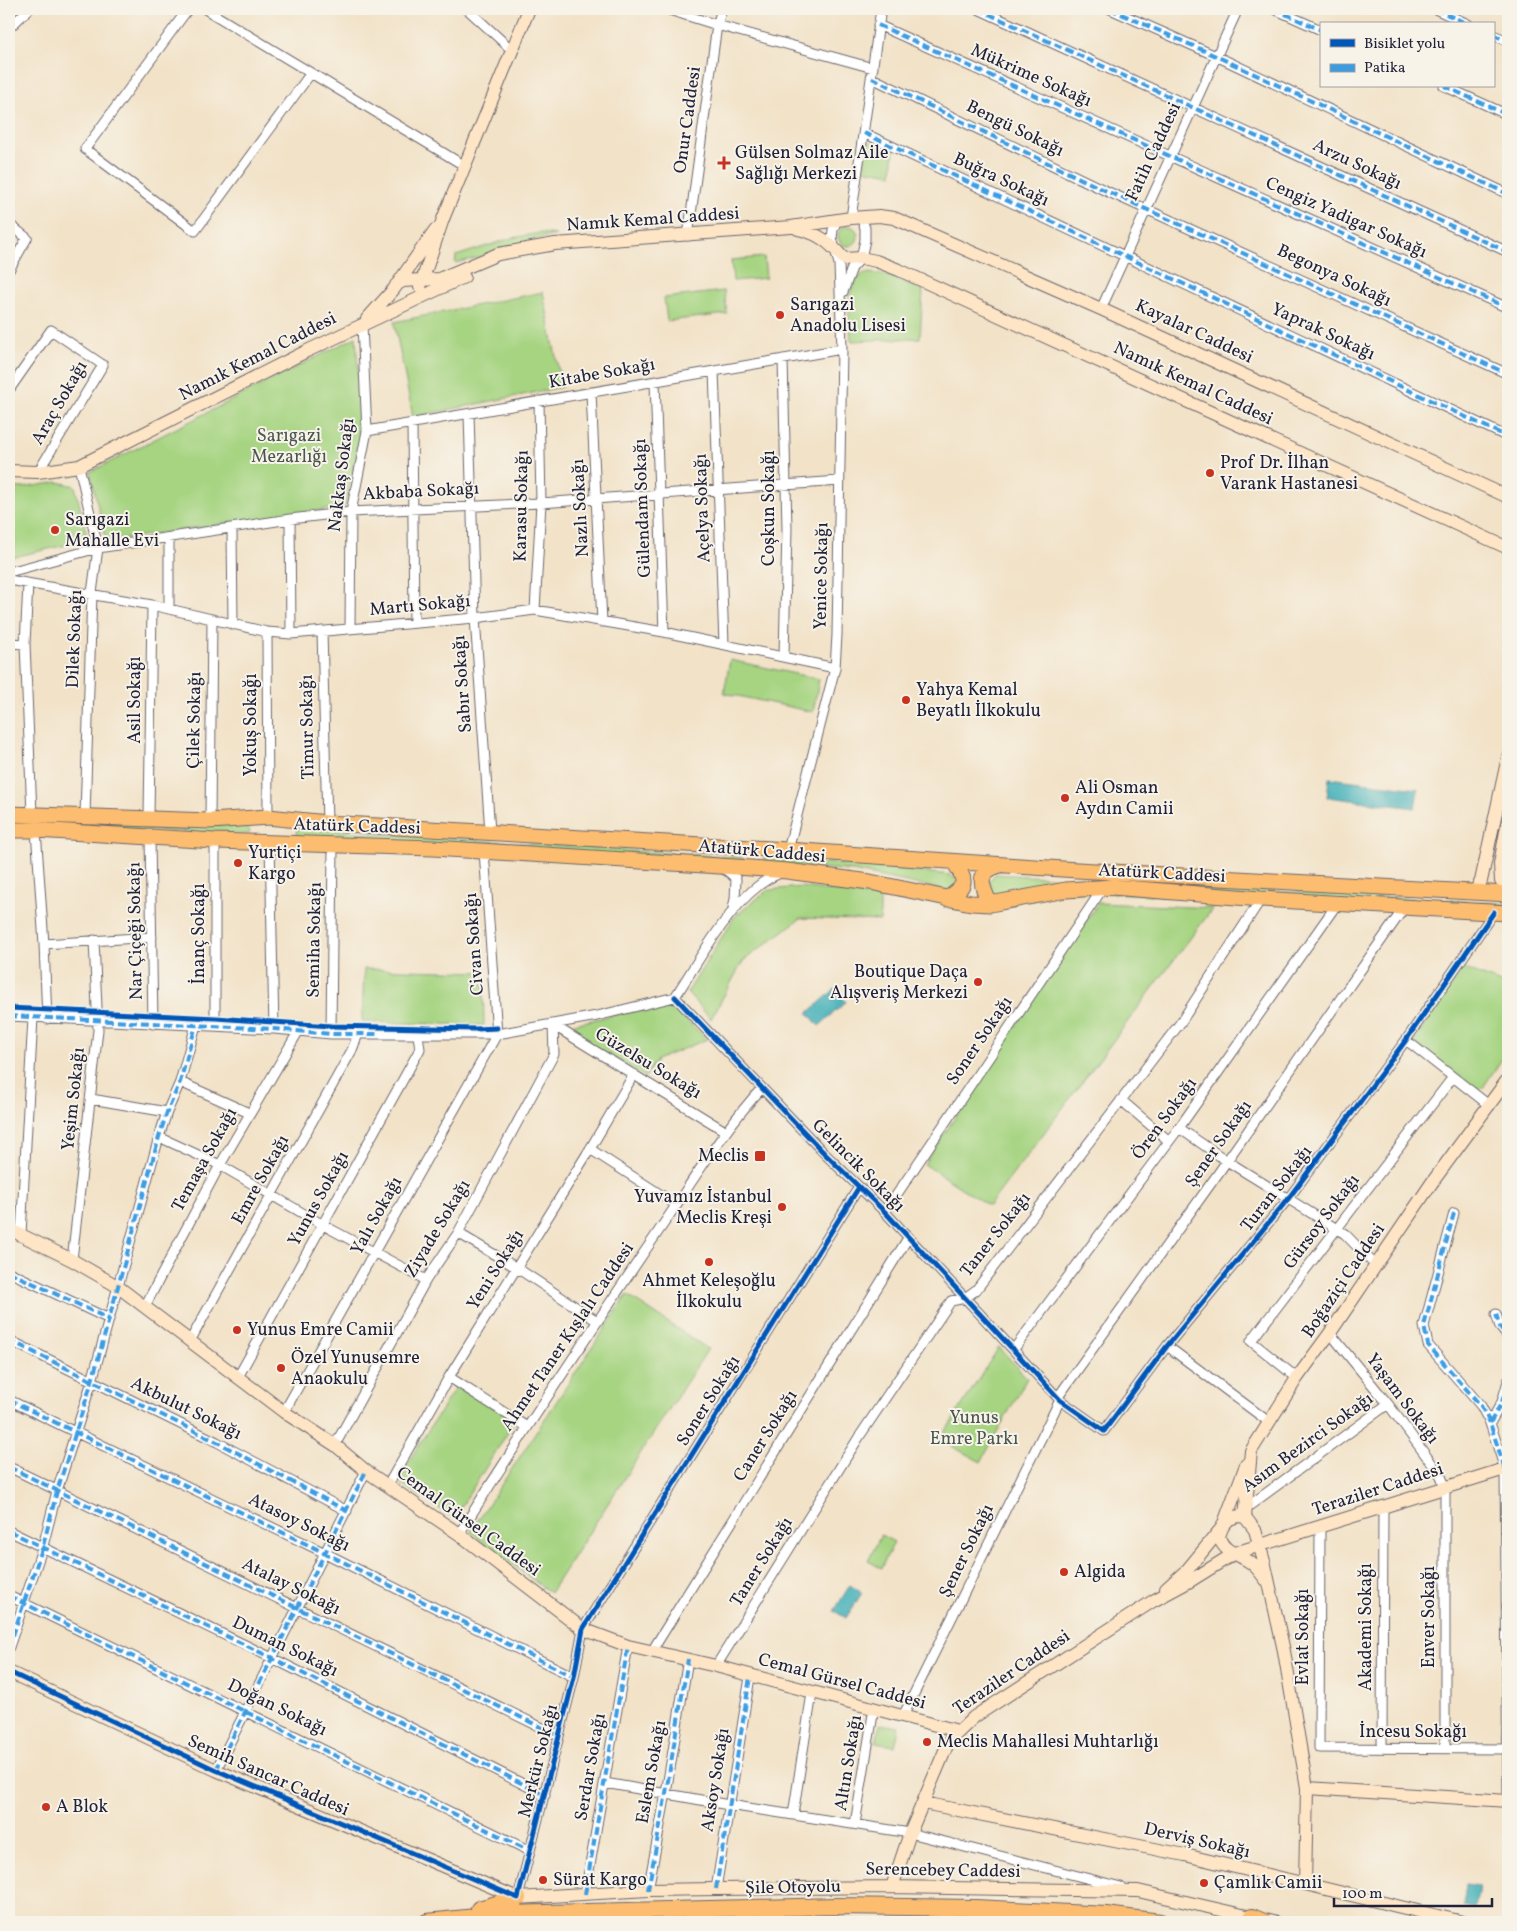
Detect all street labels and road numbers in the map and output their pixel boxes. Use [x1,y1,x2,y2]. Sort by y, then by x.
street label: Mükrime Sokağı [966,38,1096,114]
street label: Onur Caddesi [668,65,708,175]
street label: Bengü Sokağı [962,94,1068,164]
street label: Fatih Caddesi [1120,98,1188,206]
street label: Arzu Sokağı [1308,133,1406,197]
street label: Buğra Sokağı [949,147,1053,213]
street label: Cengiz Yadigar Sokağı [1261,171,1431,265]
street label: Namık Kemal Caddesi [566,201,740,239]
street label: Begonya Sokağı [1273,239,1395,313]
street label: Kayalar Caddesi [1131,294,1257,370]
street label: Yaprak Sokağı [1267,297,1379,367]
street label: Namık Kemal Caddesi [175,306,341,408]
street label: Namık Kemal Caddesi [1109,336,1277,432]
street label: Kitabe Sokağı [547,352,657,396]
street label: Araç Sokağı [26,356,94,450]
street label: Nakkaş Sokağı [323,416,361,534]
street label: Gülendam Sokağı [628,438,658,578]
street label: Karasu Sokağı [509,450,535,562]
street label: Coşkun Sokağı [757,450,782,566]
street label: Açelya Sokağı [689,453,717,563]
street label: Nazlı Sokağı [566,458,596,558]
street label: Akbaba Sokağı [362,476,480,508]
street label: Yenice Sokağı [809,522,835,630]
street label: Dilek Sokağı [61,589,89,689]
street label: Martı Sokağı [368,589,472,623]
street label: Sabır Sokağı [447,634,479,734]
street label: Asil Sokağı [123,656,148,744]
street label: Çilek Sokağı [182,671,208,769]
street label: Yokuş Sokağı [239,673,264,777]
street label: Timur Sokağı [295,674,321,780]
street label: Atatürk Caddesi [293,812,421,842]
street label: Atatürk Caddesi [697,834,827,870]
street label: Atatürk Caddesi [1098,858,1226,890]
street label: Nar Çiçeği Sokağı [122,862,150,1000]
street label: Semiha Sokağı [301,882,329,998]
street label: İnanç Sokağı [187,883,212,985]
street label: Civan Sokağı [459,892,491,996]
street label: Soner Sokağı [941,991,1019,1091]
street label: Güzelsu Sokağı [590,1022,706,1106]
street label: Yeşim Sokağı [56,1046,92,1152]
street label: Ören Sokağı [1127,1073,1203,1165]
street label: Şener Sokağı [1180,1095,1258,1193]
street label: Temaşa Sokağı [166,1103,244,1217]
street label: Gelincik Sokağı [806,1114,910,1218]
street label: Emre Sokağı [226,1131,296,1229]
street label: Turan Sokağı [1235,1141,1319,1237]
street label: Yunus Sokağı [282,1147,356,1251]
street label: Gürsoy Sokağı [1278,1169,1366,1275]
street label: Yalı Sokağı [345,1172,409,1260]
street label: Ziyade Sokağı [399,1175,477,1283]
street label: Taner Sokağı [955,1187,1037,1283]
street label: Boğaziçi Caddesi [1296,1219,1392,1343]
street label: Yeni Sokağı [461,1225,531,1315]
street label: Ahmet Taner Kışlalı Caddesi [495,1238,641,1436]
street label: Yaşam Sokağı [1360,1348,1444,1450]
street label: Soner Sokağı [671,1351,747,1451]
street label: Akbulut Sokağı [126,1371,246,1447]
street label: Caner Sokağı [728,1385,804,1487]
street label: Asım Bezirci Sokağı [1237,1387,1379,1499]
street label: Teraziler Caddesi [1309,1457,1447,1523]
street label: Cemal Gürsel Caddesi [391,1461,545,1583]
street label: Atasoy Sokağı [244,1488,354,1558]
street label: Şener Sokağı [933,1500,1001,1602]
street label: Taner Sokağı [724,1512,800,1612]
street label: Atalay Sokağı [237,1552,345,1622]
street label: Akademi Sokağı [1354,1563,1379,1691]
street label: Enver Sokağı [1417,1566,1442,1668]
street label: Evlat Sokağı [1291,1588,1316,1686]
street label: Duman Sokağı [228,1611,342,1683]
street label: Teraziler Caddesi [948,1624,1076,1722]
street label: Cemal Gürsel Caddesi [755,1648,929,1716]
street label: Doğan Sokağı [223,1673,331,1743]
street label: Merkür Sokağı [513,1702,565,1820]
street label: Serdar Sokağı [569,1711,613,1823]
street label: Altın Sokağı [829,1713,869,1813]
street label: Eslem Sokağı [631,1718,673,1826]
street label: İncesu Sokağı [1359,1720,1467,1745]
street label: Aksoy Sokağı [695,1726,737,1834]
street label: Semih Sancar Caddesi [183,1729,353,1823]
street label: Derviş Sokağı [1141,1817,1253,1865]
street label: Serencebey Caddesi [865,1857,1021,1885]
street label: Şile Otoyolu [745,1875,841,1901]

